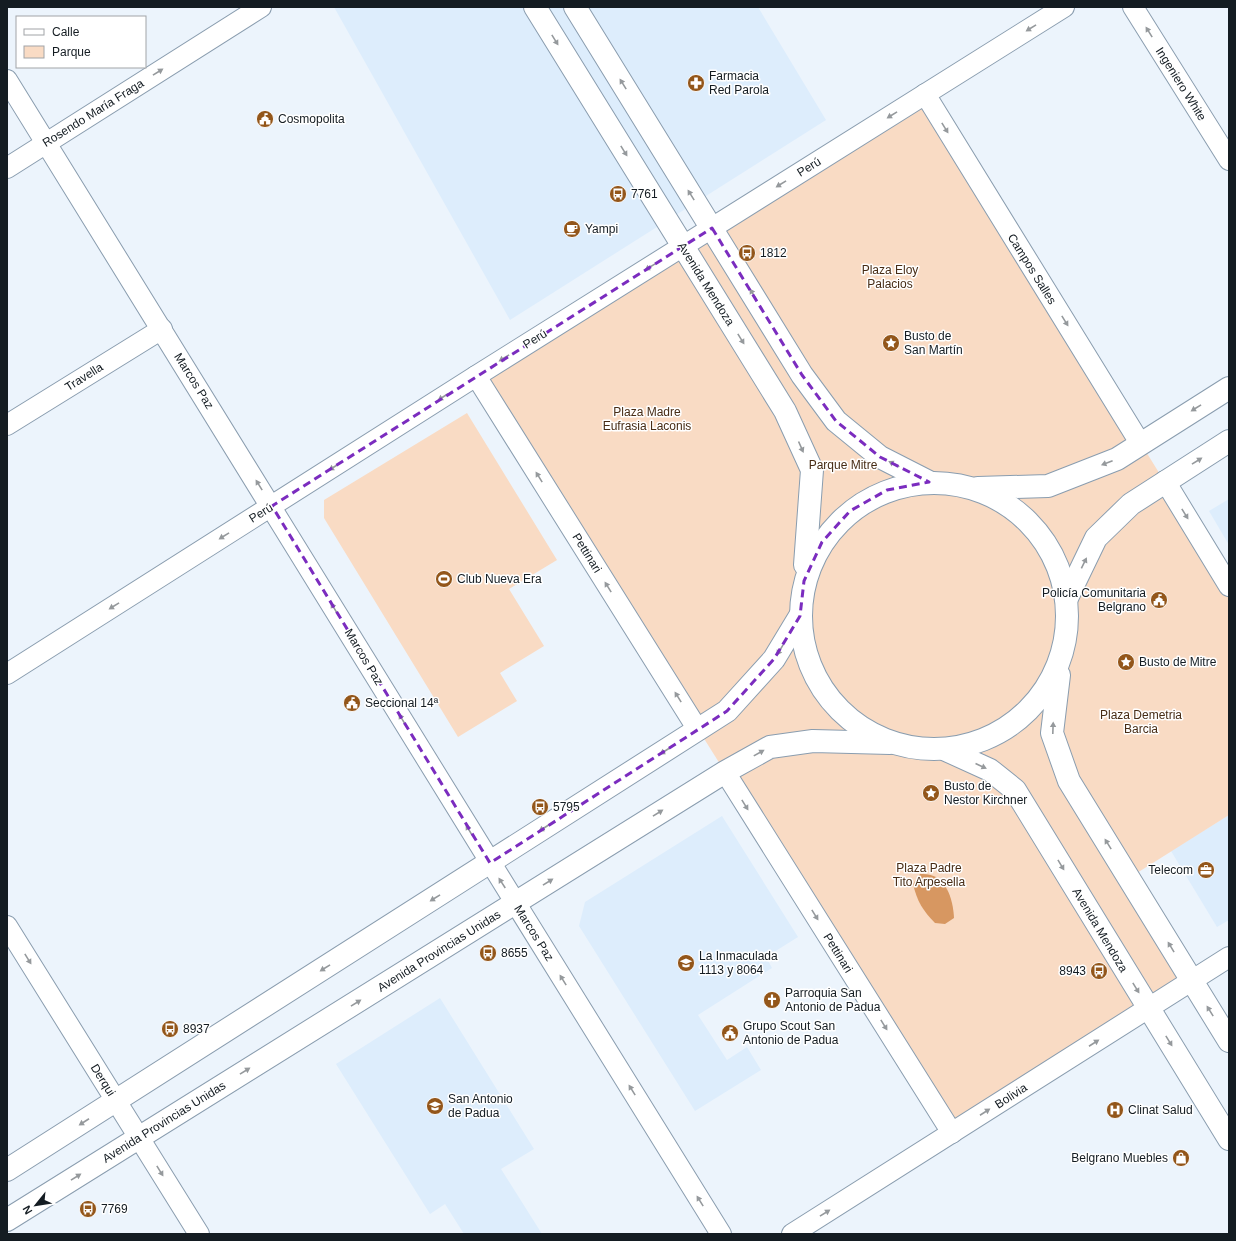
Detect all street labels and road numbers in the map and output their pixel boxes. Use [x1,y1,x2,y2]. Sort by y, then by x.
street label: Ingeniero White [1153,45,1209,124]
street label: Rosendo María Fraga [40,76,146,150]
street label: Perú [795,154,823,180]
street label: Campos Salles [1005,231,1059,307]
street label: Avenida Mendoza [675,240,738,329]
street label: Perú [521,326,549,352]
street label: Marcos Paz [171,350,217,412]
street label: Travella [62,360,106,394]
street label: Perú [247,500,275,526]
street label: Pettinari [569,531,605,575]
street label: Marcos Paz [342,626,386,688]
street label: Avenida Mendoza [1069,885,1131,975]
street label: Marcos Paz [511,902,557,964]
street label: Avenida Provincias Unidas [375,907,503,995]
street label: Pettinari [820,931,856,975]
street label: Derqui [88,1061,118,1099]
street label: Avenida Provincias Unidas [100,1078,228,1166]
street label: Bolivia [992,1080,1030,1111]

